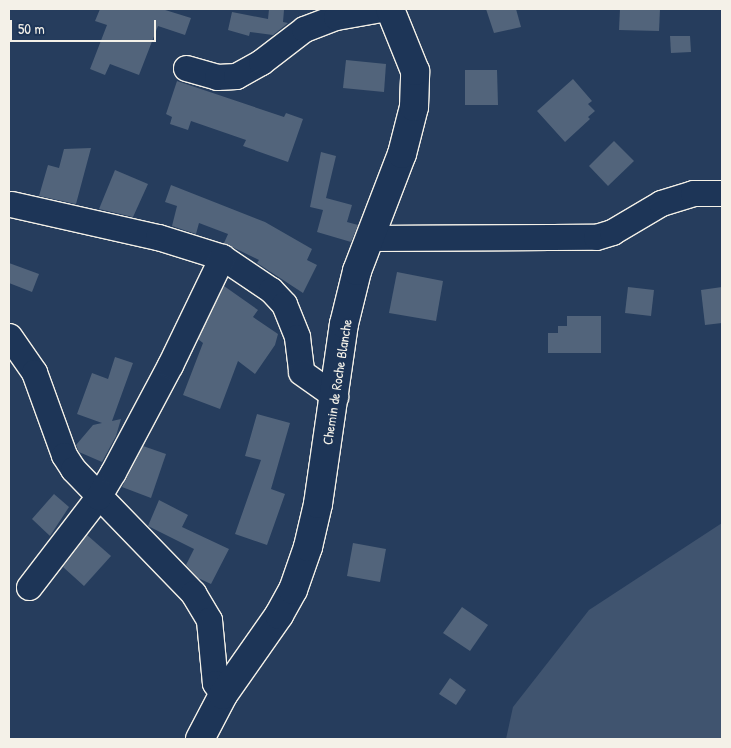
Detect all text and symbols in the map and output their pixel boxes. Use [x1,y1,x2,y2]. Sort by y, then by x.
scale bar [12,10,159,42]
text: 50 m [18,18,45,39]
street label: Chemin de Roche Blanche [319,318,355,446]

